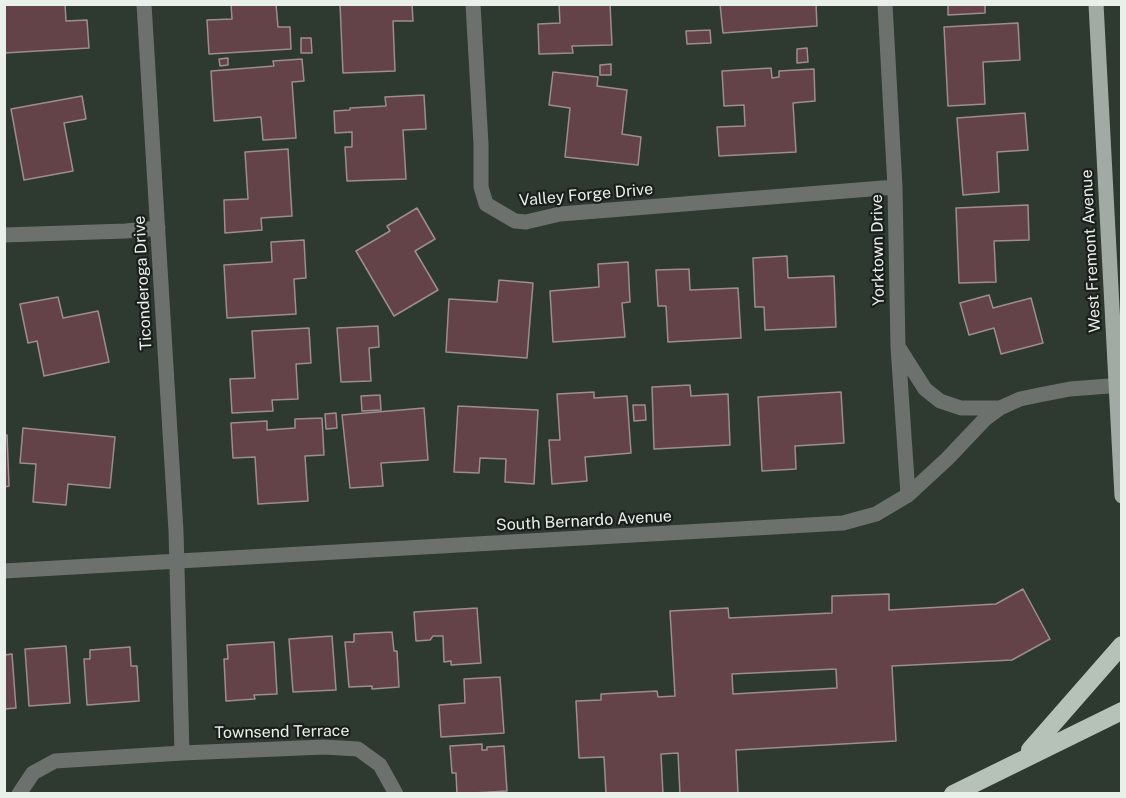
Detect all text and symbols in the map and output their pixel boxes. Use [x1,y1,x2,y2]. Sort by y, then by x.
street label: West Fremont Avenue [1077,169,1105,333]
street label: Valley Forge Drive [518,180,654,210]
street label: Yorktown Drive [867,194,889,306]
street label: Ticonderoga Drive [130,215,156,351]
street label: South Bernardo Avenue [496,507,672,535]
street label: Townsend Terrace [214,721,350,743]

